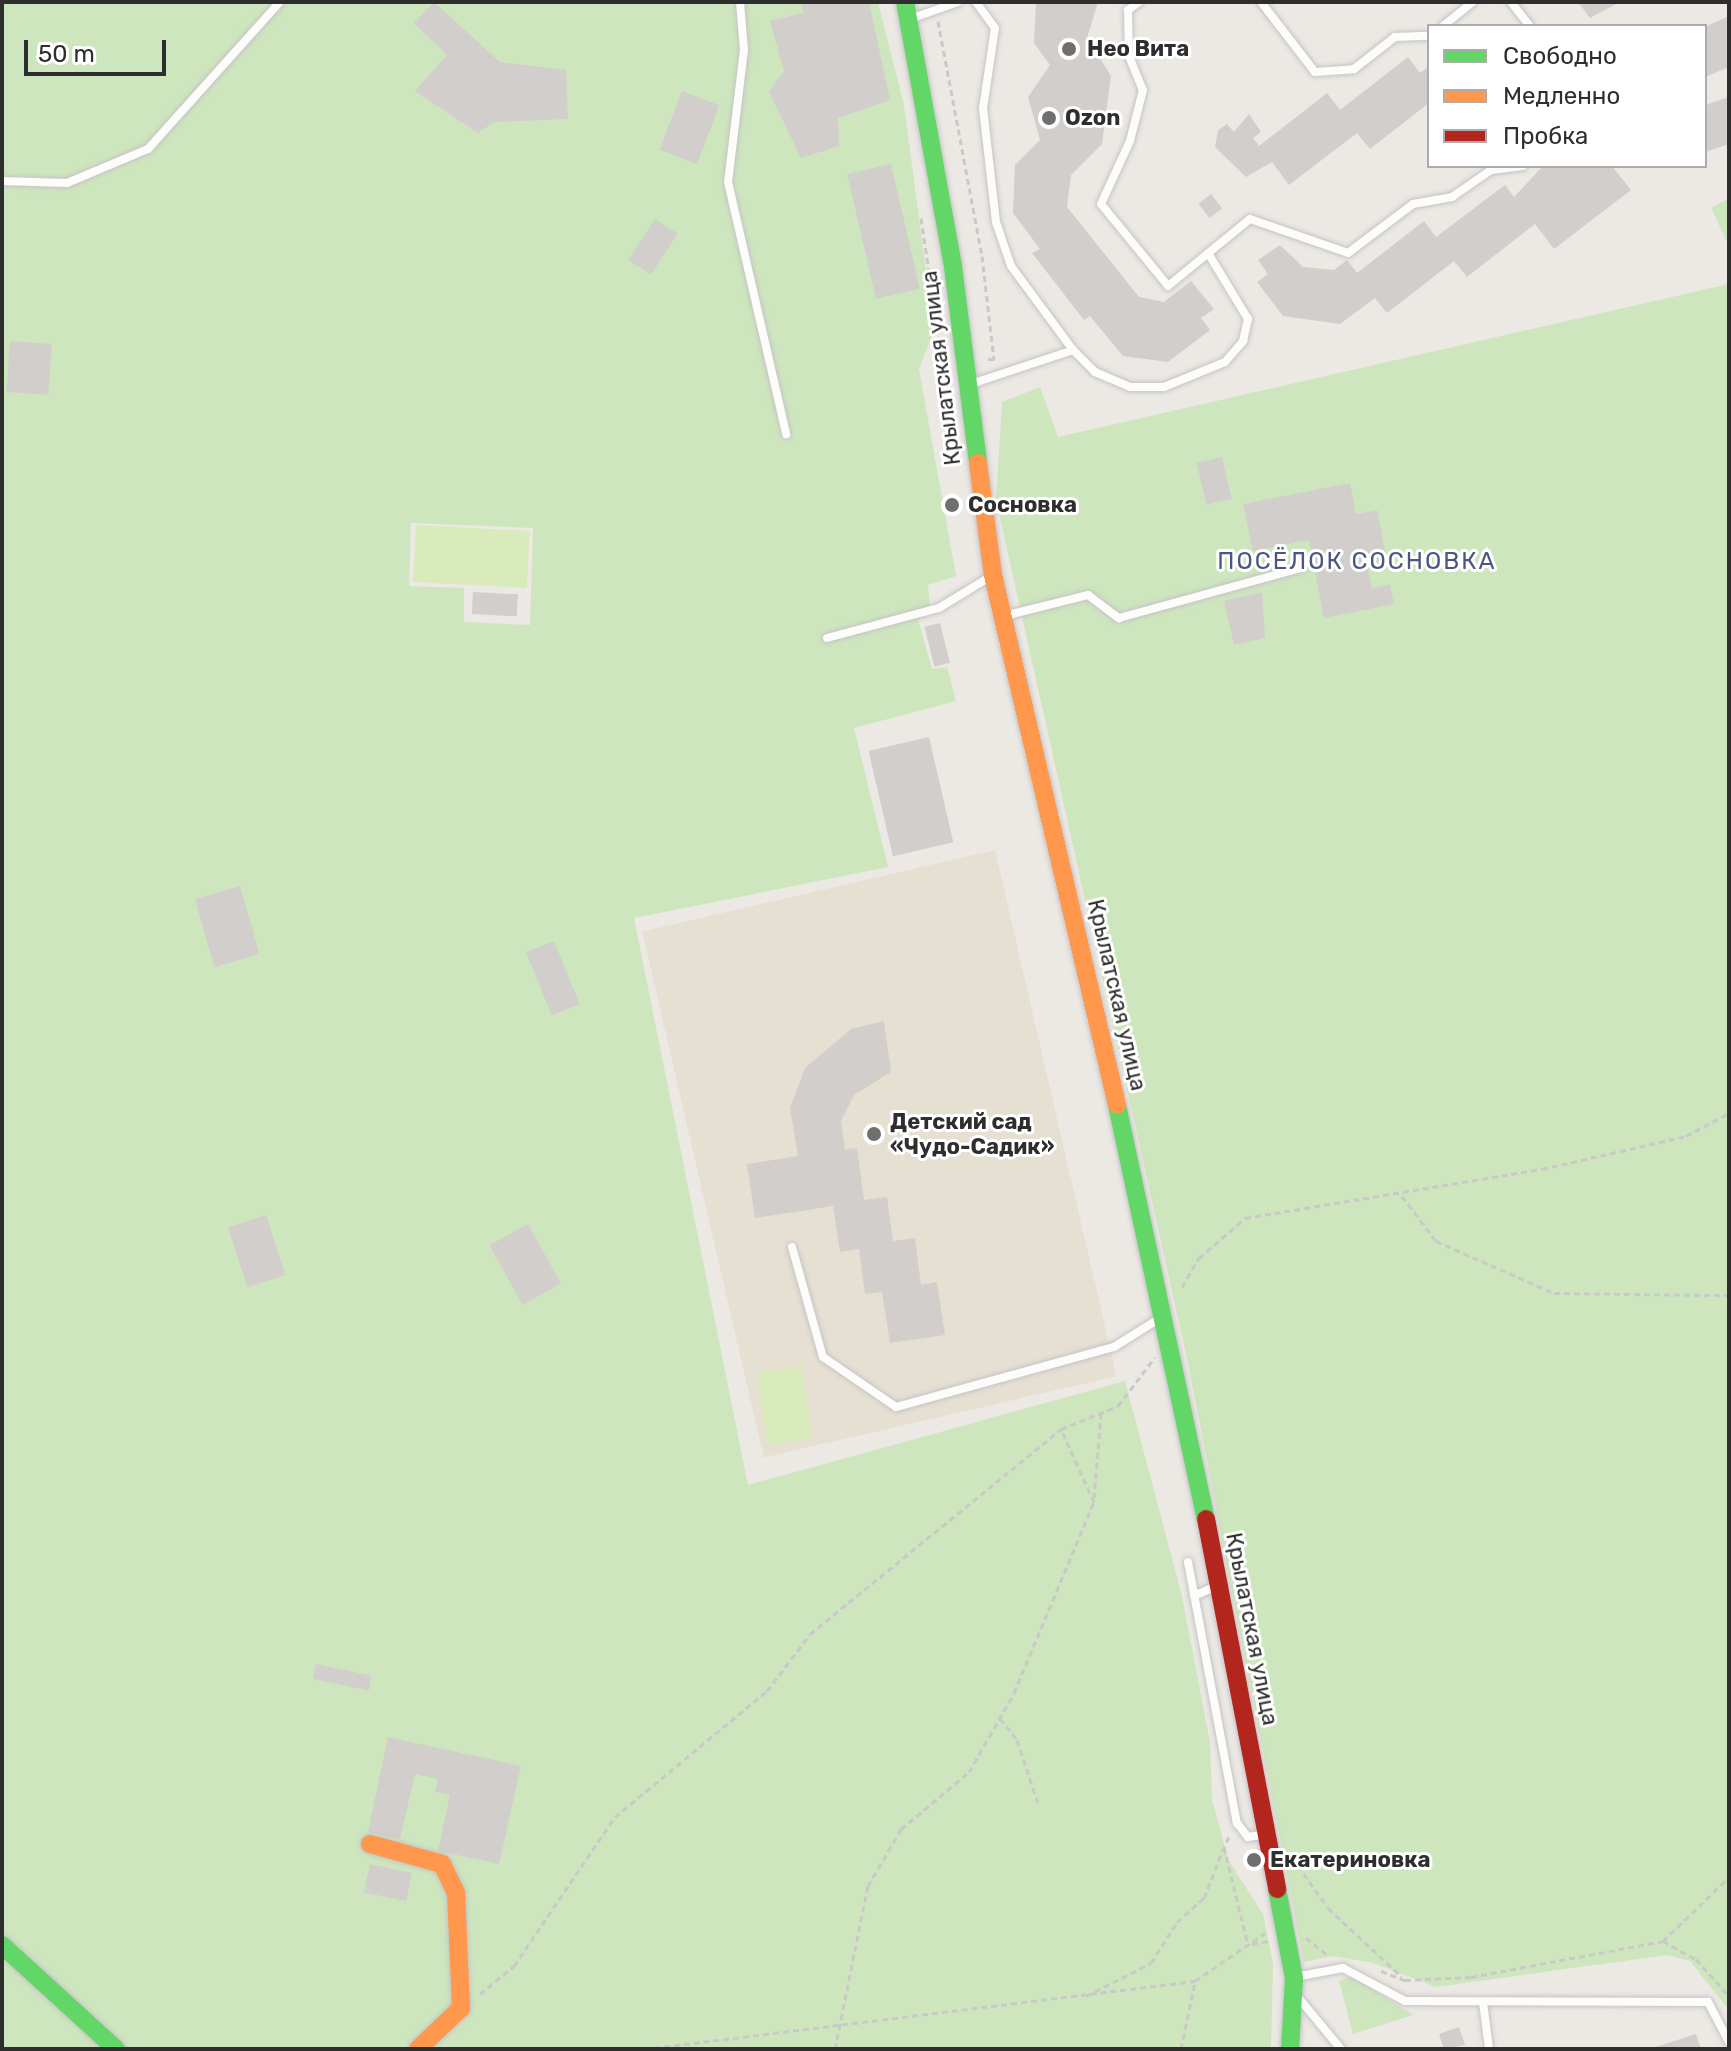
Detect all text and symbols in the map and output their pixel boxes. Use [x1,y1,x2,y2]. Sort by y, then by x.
scale bar [28,24,170,74]
legend [1427,24,1707,168]
place label: Нео Вита [1087,36,1189,62]
marker: Нео Вита [1058,38,1080,60]
text: 50 m [38,40,95,68]
text: Свободно [1503,42,1617,70]
text: Медленно [1503,82,1620,110]
place label: Ozon [1065,105,1120,131]
marker: Ozon [1040,109,1058,127]
text: Пробка [1503,122,1588,150]
street label: Крылатская улица [916,269,966,467]
place label: Сосновка [968,492,1077,518]
marker: Сосновка [943,496,961,514]
district label: ПОСЁЛОК СОСНОВКА [1217,548,1497,576]
street label: Крылатская улица [1082,897,1152,1093]
place label: Детский сад «Чудо-Садик» [890,1108,1054,1160]
marker: Детский сад «Чудо-Садик» [865,1125,883,1143]
street label: Крылатская улица [1220,1530,1284,1728]
place label: Екатериновка [1270,1847,1431,1873]
marker: Екатериновка [1245,1851,1263,1869]

